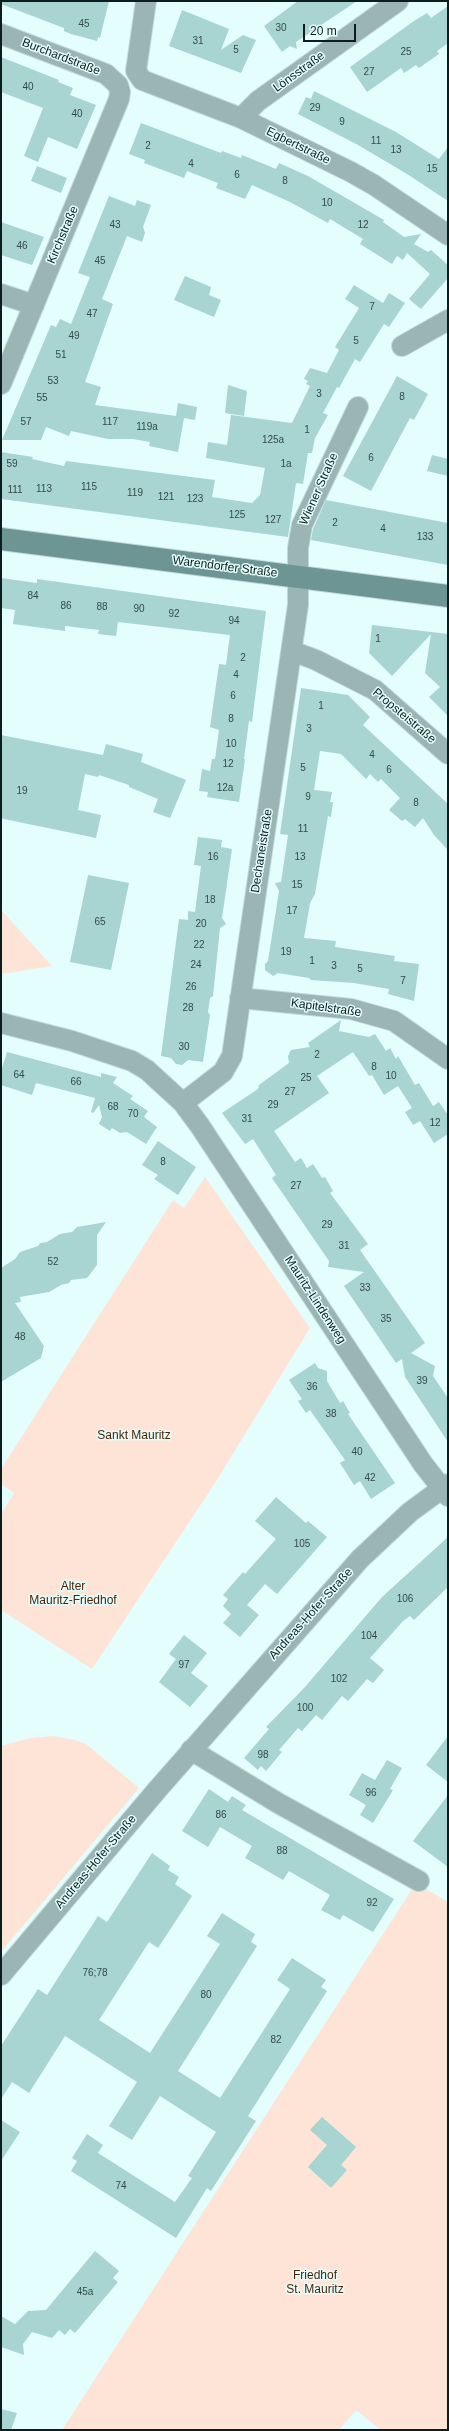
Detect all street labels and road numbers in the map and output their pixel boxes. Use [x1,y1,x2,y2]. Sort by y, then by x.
street label: Burchardstraße [20,35,102,79]
street label: Lönsstraße [270,49,328,95]
street label: Egbertstraße [264,124,332,168]
street label: Kirchstraße [44,204,82,266]
street label: Wiener Straße [297,451,341,527]
street label: Warendorfer Straße [172,553,278,581]
street label: Propsteistraße [369,685,439,747]
street label: Dechaneistraße [248,808,276,894]
street label: Kapitelstraße [290,996,362,1020]
street label: Mauritz-Lindenweg [281,1254,349,1346]
street label: Andreas-Hofer-Straße [266,1565,356,1663]
street label: Andreas-Hofer-Straße [53,1812,139,1912]

